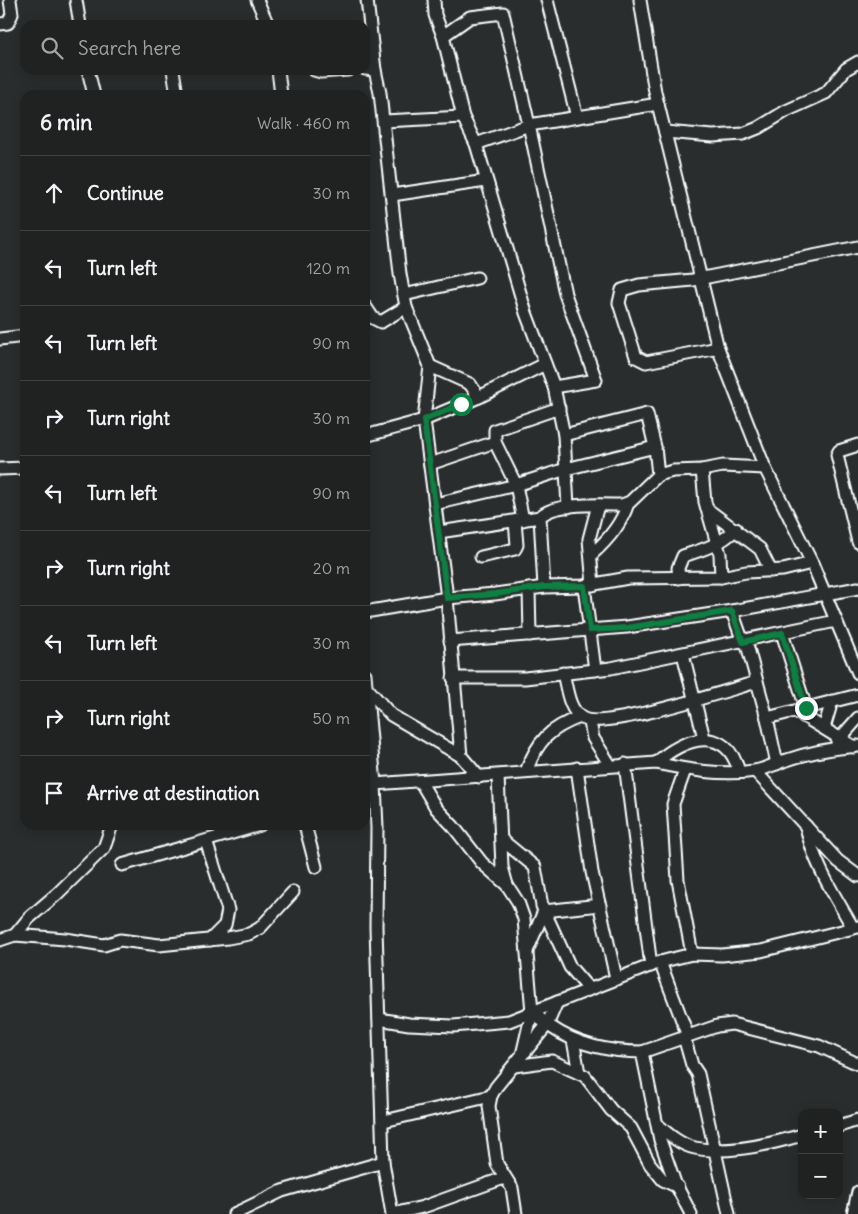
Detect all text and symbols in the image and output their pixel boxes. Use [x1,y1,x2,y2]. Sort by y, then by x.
search box [20,20,370,75]
icon: search [38,34,66,62]
text: Search here [78,36,181,60]
text: 6 min [40,109,92,136]
text: Walk · 460 m [257,113,350,133]
icon: ahead [40,179,68,207]
text: Continue [87,181,164,205]
text: 30 m [313,183,350,203]
icon: left [40,254,68,282]
text: Turn left [87,256,157,280]
text: 120 m [307,258,350,278]
icon: left [40,329,68,357]
text: Turn left [87,331,157,355]
text: 90 m [312,333,350,353]
route start [450,393,473,416]
icon: right [40,404,68,432]
text: Turn right [87,406,170,430]
text: 30 m [313,408,350,428]
icon: left [40,479,68,507]
text: Turn left [87,481,157,505]
text: 90 m [312,483,350,503]
icon: right [40,554,68,582]
text: Turn right [87,556,170,580]
text: 20 m [313,558,350,578]
icon: left [40,629,68,657]
text: Turn left [87,631,157,655]
text: 30 m [313,633,350,653]
route end [795,697,818,720]
icon: right [40,704,68,732]
text: Turn right [87,706,170,730]
text: 50 m [312,708,350,728]
icon: arrive [40,779,68,807]
text: Arrive at destination [87,781,260,805]
map controls [798,1109,843,1199]
button: + [798,1109,843,1154]
button: − [798,1154,843,1199]

